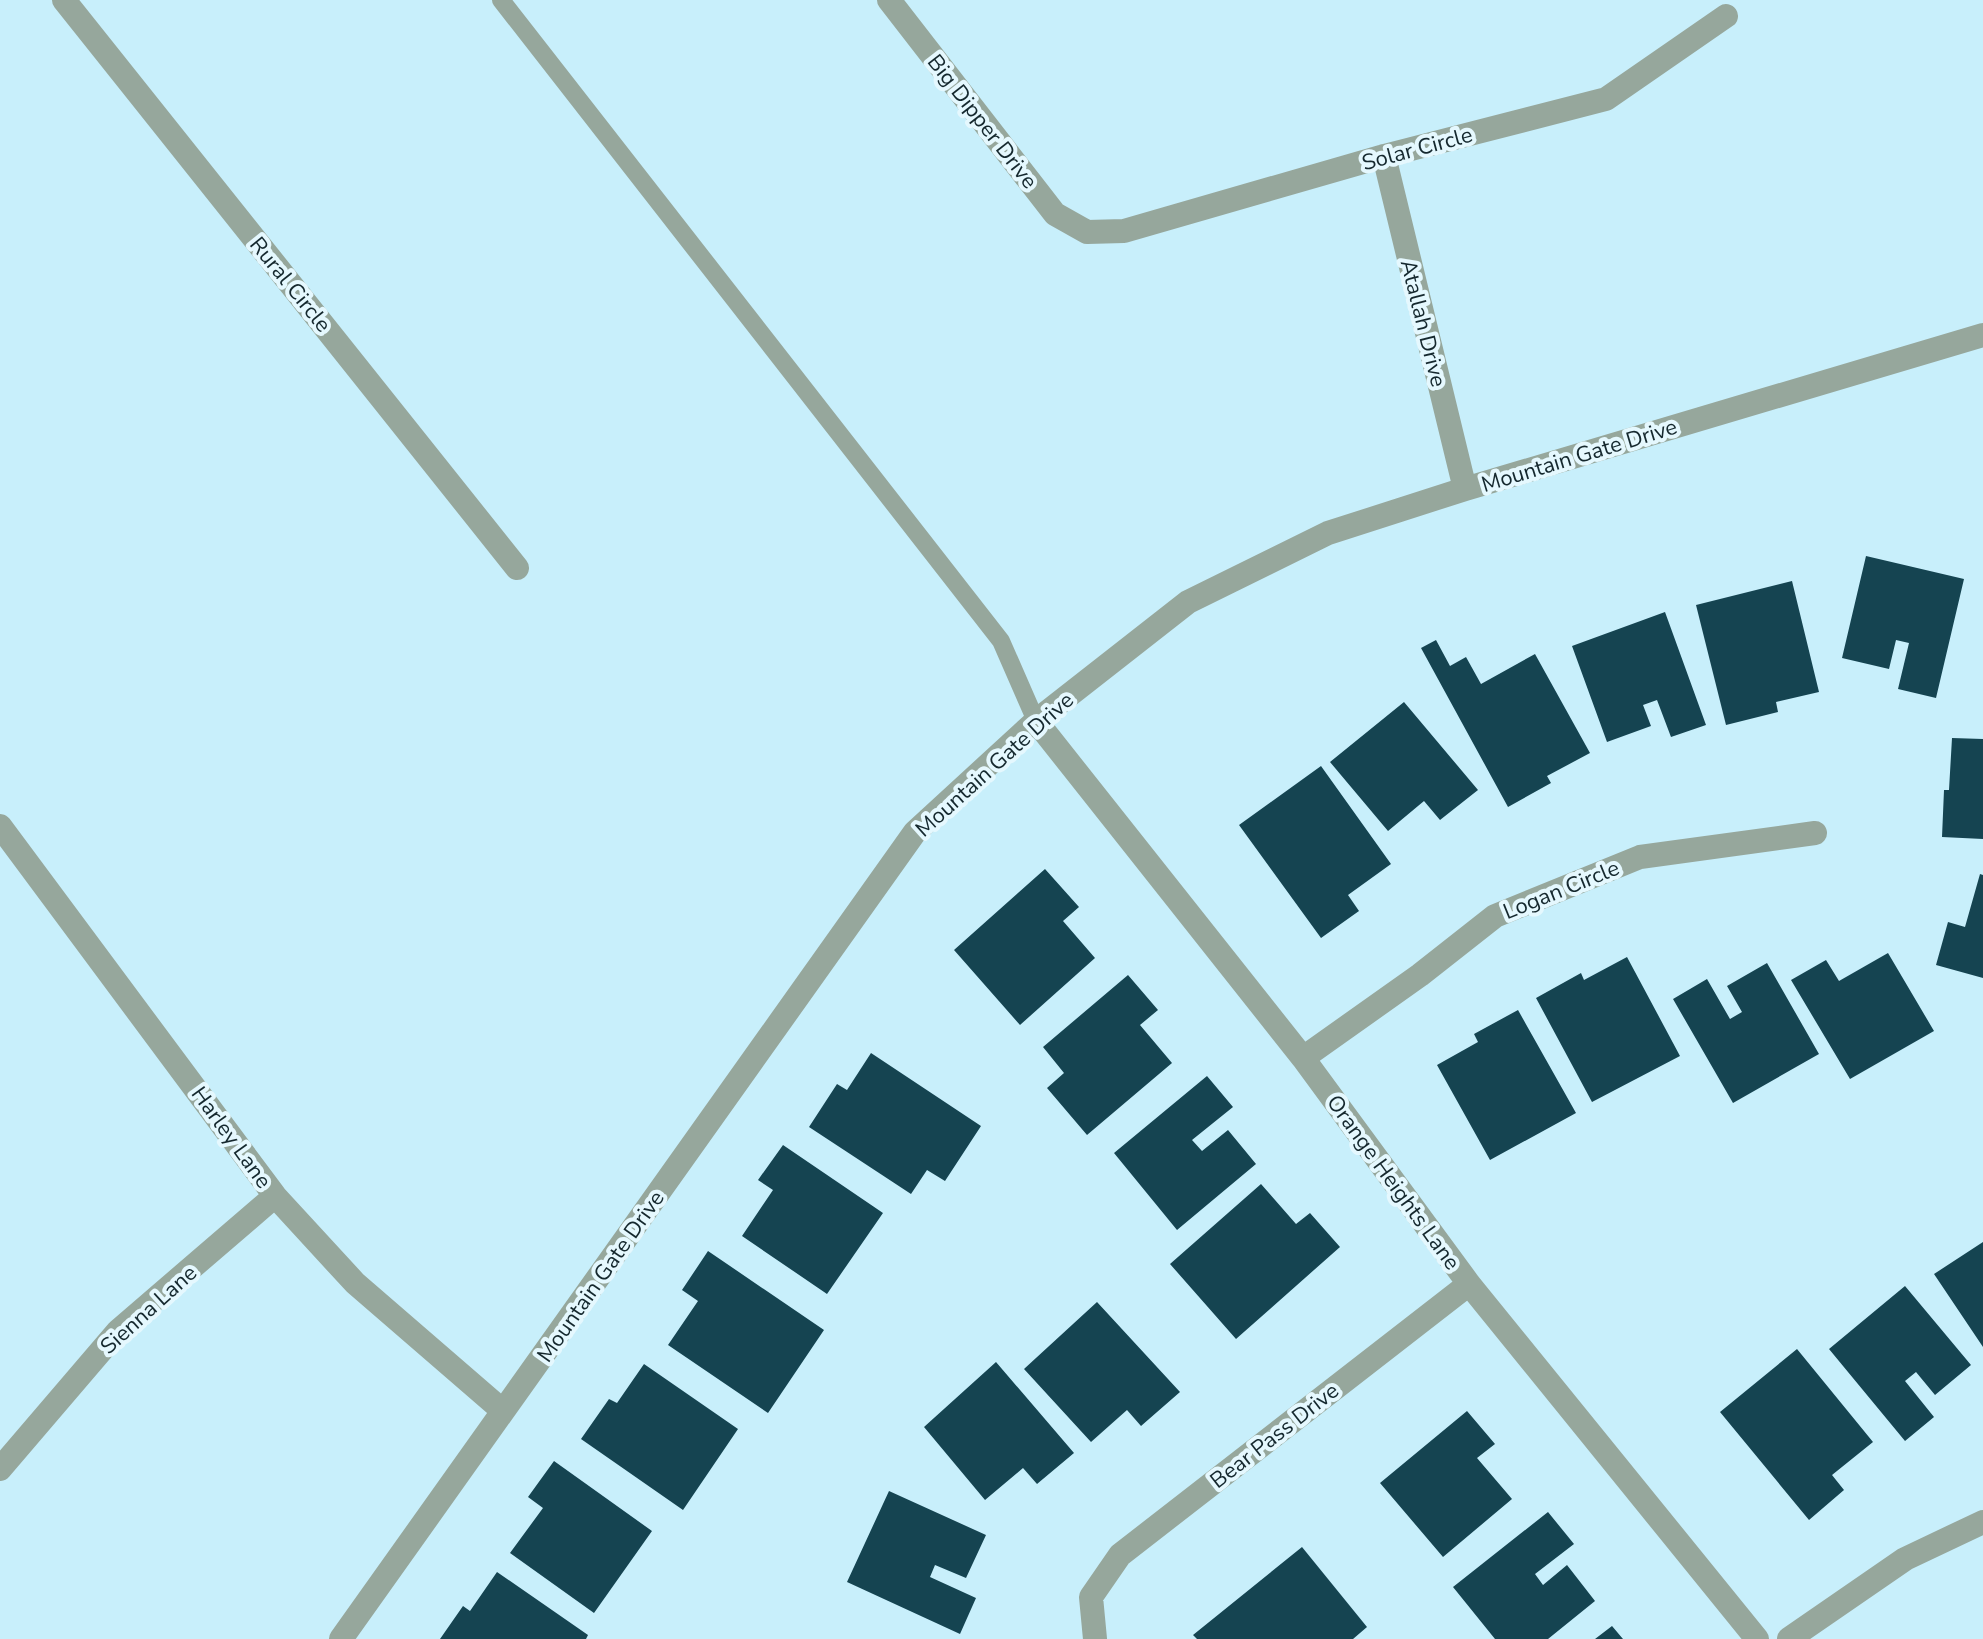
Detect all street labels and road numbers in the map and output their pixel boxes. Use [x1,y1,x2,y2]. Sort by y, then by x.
street label: Big Dipper Drive [920,48,1044,195]
street label: Solar Circle [1359,120,1476,178]
street label: Rural Circle [243,231,338,339]
street label: Atallah Drive [1393,256,1453,390]
street label: Mountain Gate Drive [1478,412,1681,500]
street label: Mountain Gate Drive [909,686,1080,844]
street label: Logan Circle [1499,853,1624,927]
street label: Harley Lane [184,1081,278,1195]
street label: Orange Heights Lane [1319,1089,1467,1276]
street label: Mountain Gate Drive [530,1185,671,1368]
street label: Sienna Lane [94,1258,203,1361]
street label: Bear Pass Drive [1204,1376,1345,1496]

